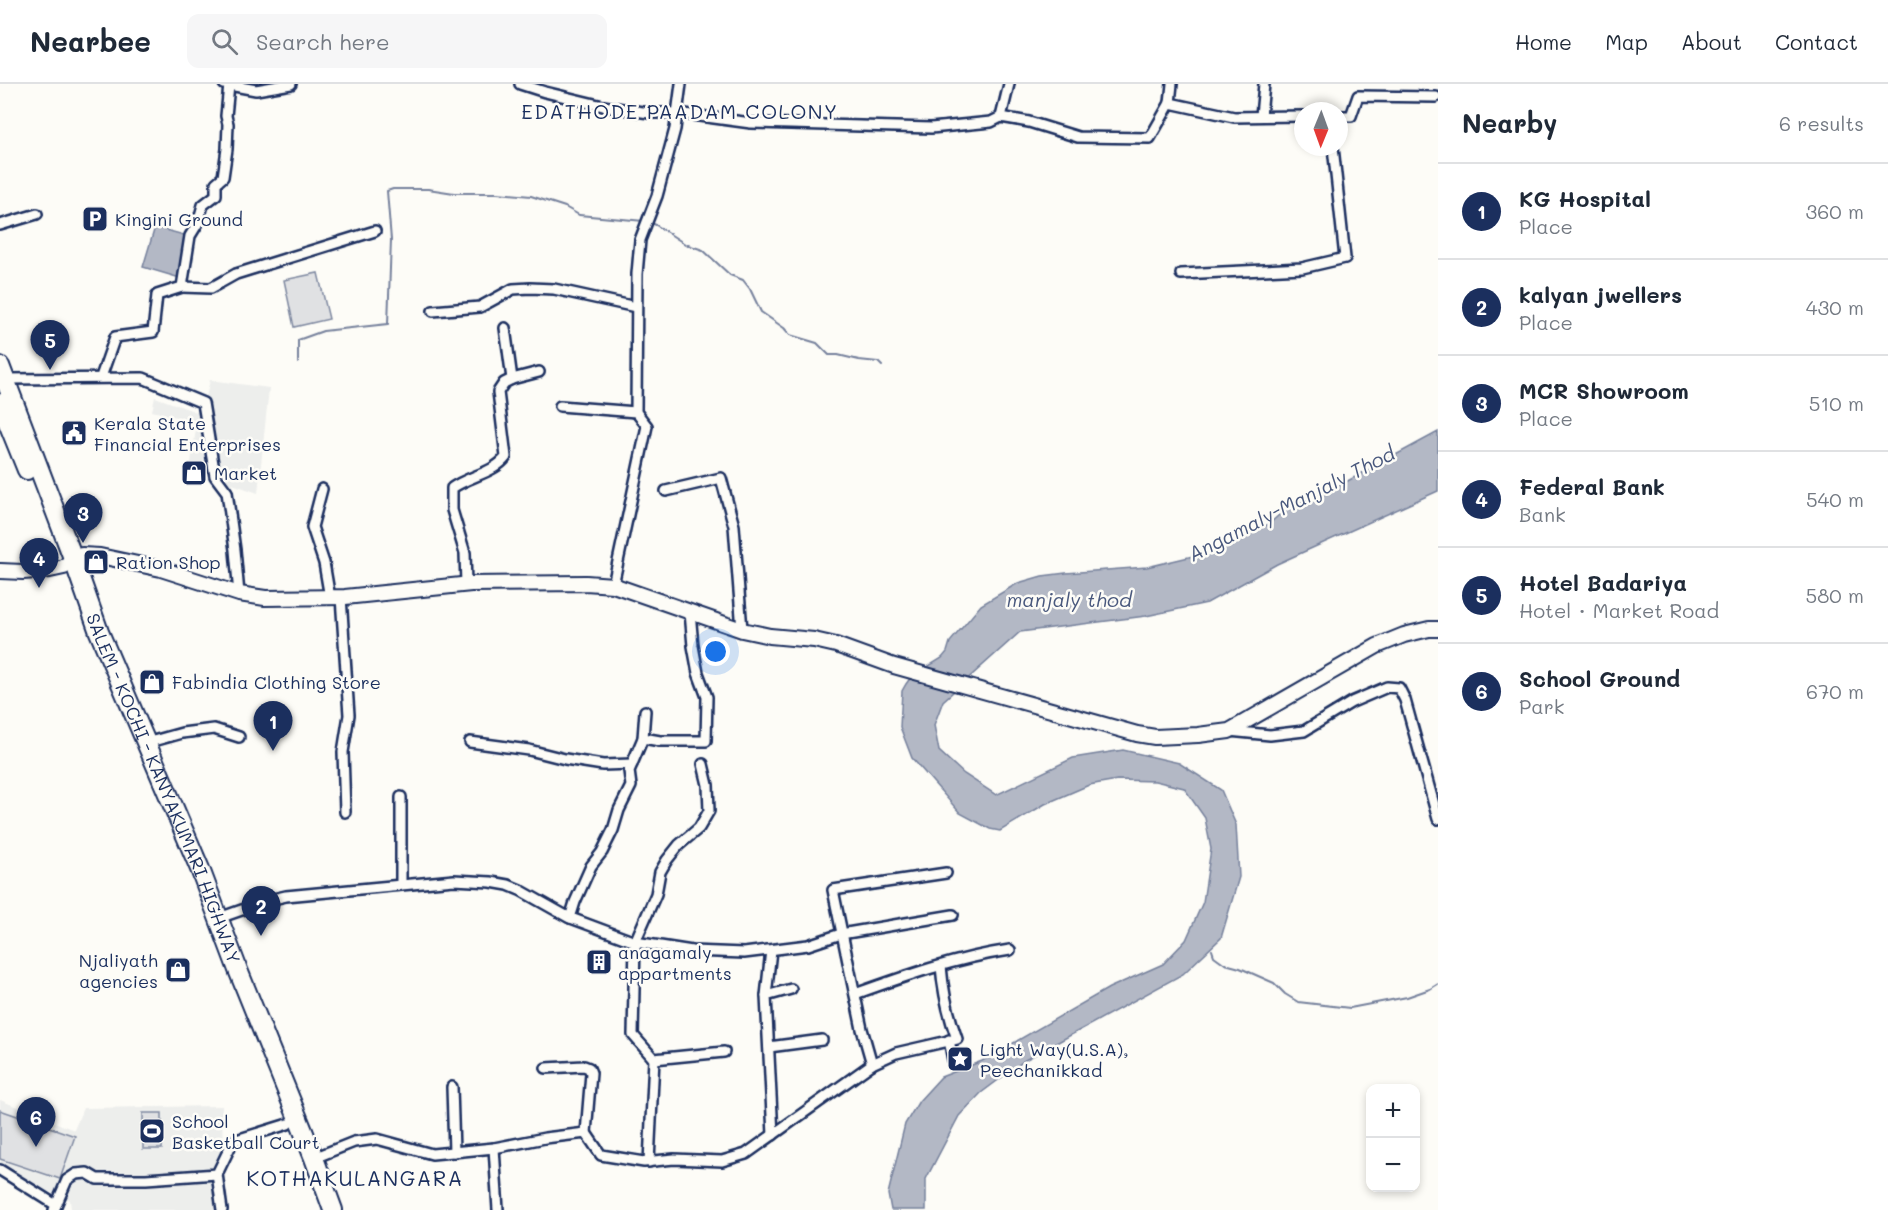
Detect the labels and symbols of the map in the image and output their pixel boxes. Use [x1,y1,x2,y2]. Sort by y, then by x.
district label: EDATHODE PAADAM COLONY [521,98,839,124]
north arrow [1294,102,1348,156]
parking icon: Kingini Ground [80,204,110,234]
place label: Kingini Ground [115,207,243,231]
pin: 5 [31,320,70,370]
place label: Kerala State Financial Enterprises [94,411,281,456]
public building icon: Kerala State Financial Enterprises [59,418,89,448]
water label: Angamaly-Manjaly Thod [1183,439,1400,567]
shop icon: Market [179,458,209,488]
place label: Market [214,461,277,485]
pin: 3 [64,494,103,543]
pin: 4 [20,538,58,588]
shop icon: Ration Shop [81,547,111,577]
place label: Ration Shop [116,550,221,574]
water label: manjaly thod [1006,586,1133,612]
street label: SALEM - KOCHI - KANYAKUMARI HIGHWAY [81,610,246,967]
your location [701,637,730,666]
shop icon: Fabindia Clothing Store [137,667,167,697]
place label: Fabindia Clothing Store [172,670,381,694]
pin: 1 [254,702,292,751]
pin: 2 [242,886,280,936]
place label: anagamaly appartments [618,940,732,985]
building icon: anagamaly appartments [584,947,614,977]
place label: Njaliyath agencies [79,948,158,993]
shop icon: Njaliyath agencies [163,955,193,985]
place label: Light Way(U.S.A), Peechanikkad [980,1037,1129,1082]
place icon: Light Way(U.S.A), Peechanikkad [945,1044,975,1074]
pin: 6 [16,1098,56,1147]
place label: School Basketball Court [172,1109,320,1154]
sports icon: School Basketball Court [137,1116,167,1146]
district label: KOTHAKULANGARA [246,1164,464,1191]

